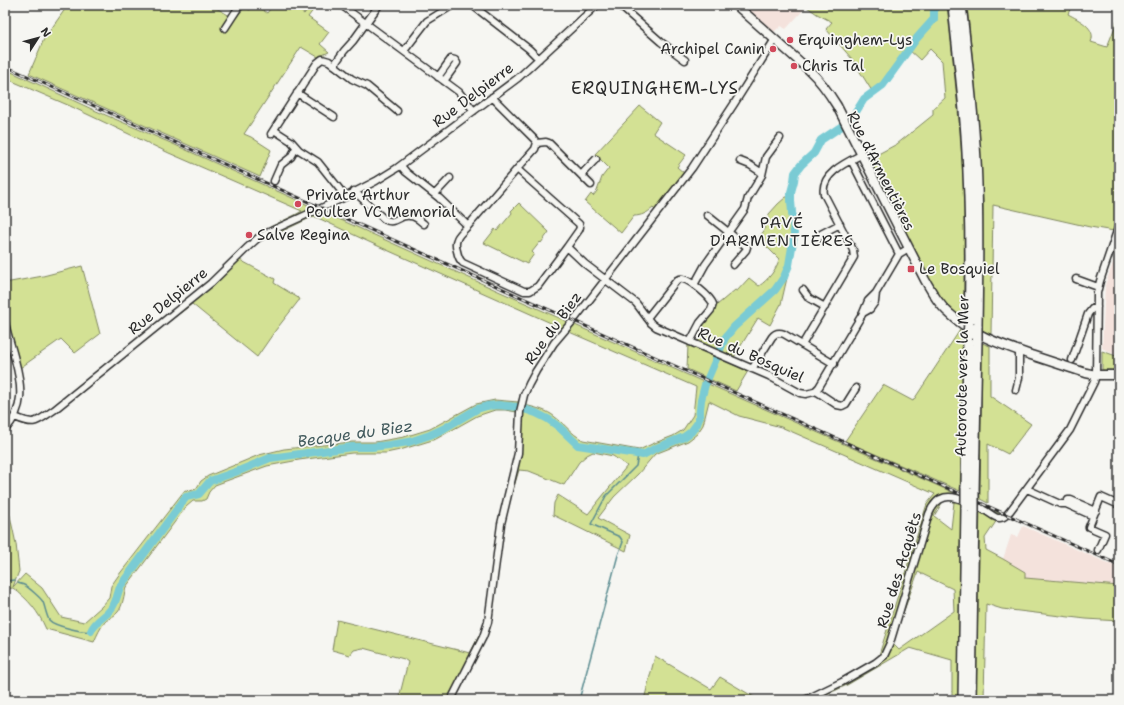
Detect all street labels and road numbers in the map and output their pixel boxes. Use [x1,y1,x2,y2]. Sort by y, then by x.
street label: Rue Delpierre [428,58,518,132]
street label: Rue d'Armentières [842,108,920,234]
street label: Rue Delpierre [124,263,212,339]
street label: Rue du Biez [520,288,586,368]
street label: Autoroute vers la Mer [951,295,973,457]
street label: Rue du Bosquiel [695,323,808,388]
street label: Rue des Acquêts [872,510,926,630]

